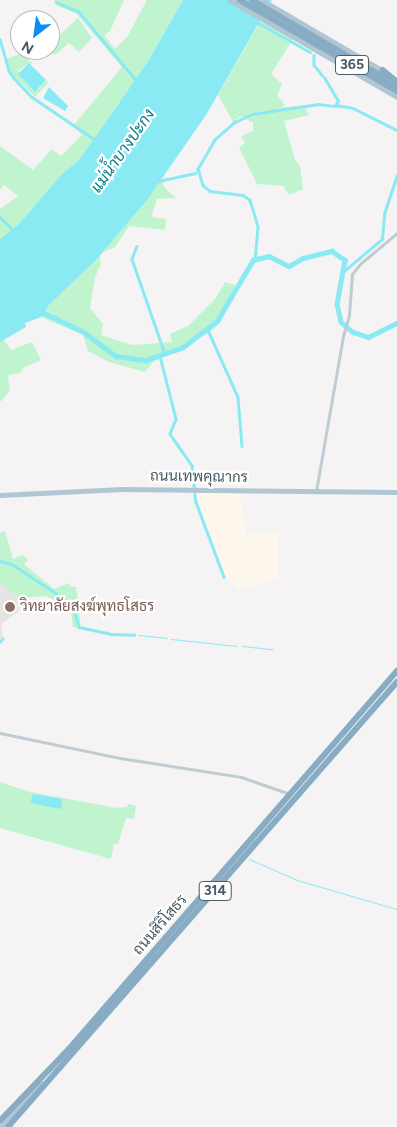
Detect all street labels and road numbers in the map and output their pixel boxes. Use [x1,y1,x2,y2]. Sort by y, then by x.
road number: 365 [334,54,370,76]
street label: ถนนเทพคุณากร [150,467,248,487]
road number: 314 [198,879,232,902]
street label: ถนนสิริโสธร [129,891,191,959]

